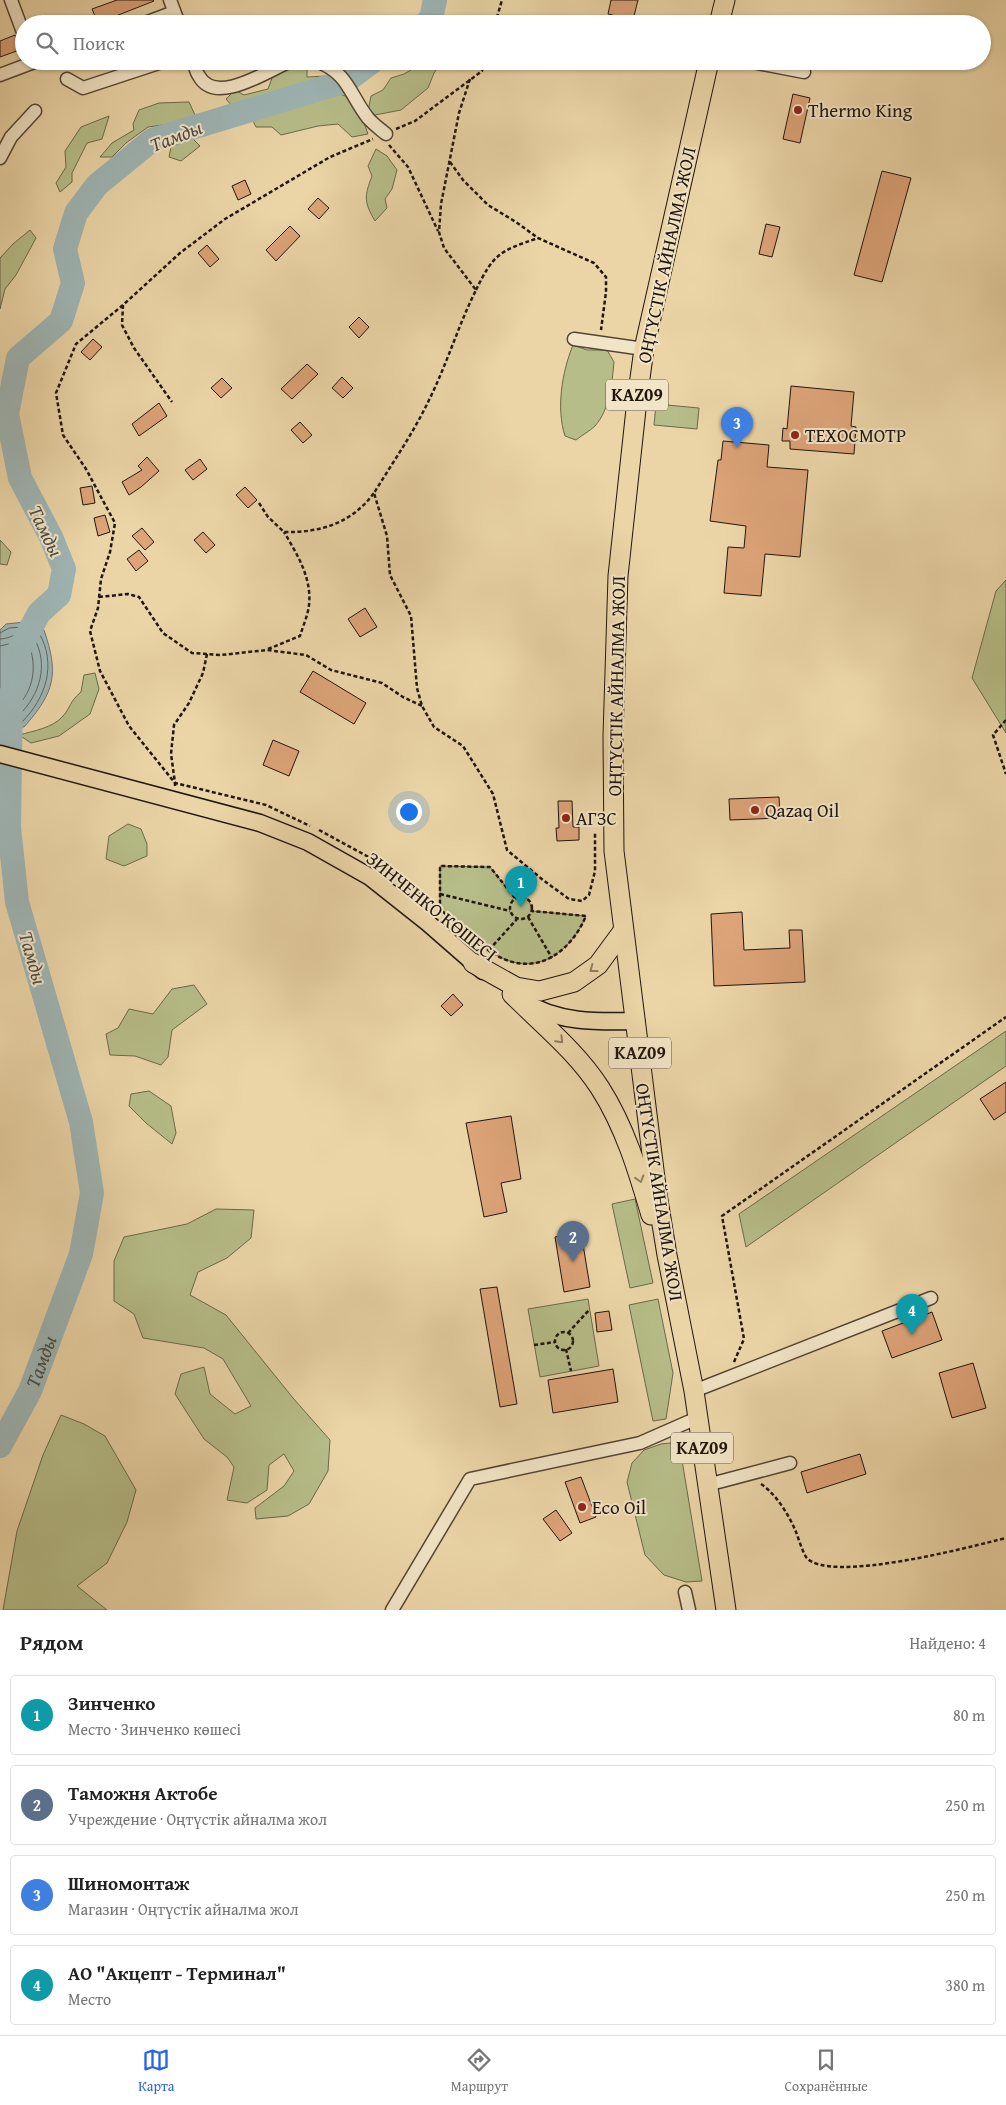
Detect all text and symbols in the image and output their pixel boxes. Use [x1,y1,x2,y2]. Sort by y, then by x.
search box [15,15,991,70]
icon: search [33,29,61,57]
text: Поиск [73,29,125,57]
place label: Thermo King [808,96,913,124]
marker: Thermo King [792,104,804,116]
water label: Тамды [145,112,207,159]
street label: ОҢТҮСТІК АЙНАЛМА ЖОЛ [629,144,703,366]
road number: KAZ09 [606,380,668,410]
pin: 3 [721,407,753,448]
place label: ТЕХОСМОТР [805,421,906,449]
marker: ТЕХОСМОТР [789,429,801,441]
water label: Тамды [22,500,72,562]
street label: ОҢТҮСТІК АЙНАЛМА ЖОЛ [600,575,632,797]
place label: Qazaq Oil [765,796,839,824]
your location [396,799,422,825]
place label: АГЗС [576,804,617,832]
marker: Qazaq Oil [749,804,761,816]
marker: АГЗС [560,812,572,824]
street label: ЗИНЧЕНКО КӨШЕСІ [360,844,504,968]
pin: 1 [505,866,537,907]
water label: Тамды [12,928,55,988]
one-way arrow [589,963,599,972]
one-way arrow [554,1034,563,1043]
road number: KAZ09 [609,1038,671,1068]
street label: ОҢТҮСТІК АЙНАЛМА ЖОЛ [629,1081,691,1303]
one-way arrow [634,1174,644,1183]
pin: 2 [557,1221,589,1262]
pin: 4 [896,1294,928,1335]
water label: Тамды [17,1331,64,1392]
road number: KAZ09 [671,1432,733,1464]
place label: Eco Oil [592,1493,646,1521]
marker: Eco Oil [576,1501,588,1513]
text: Рядом [20,1627,83,1658]
text: Найдено: 4 [909,1631,986,1655]
text: Зинченко [68,1689,155,1717]
text: 1 [33,1703,41,1727]
text: 80 m [953,1703,985,1727]
text: Место · Зинченко көшесі [68,1717,241,1741]
text: Таможня Актобе [68,1779,218,1807]
text: 2 [33,1793,41,1817]
text: 250 m [945,1793,985,1817]
text: Учреждение · Оңтүстік айналма жол [68,1807,327,1831]
text: Шиномонтаж [68,1869,189,1897]
text: 3 [33,1883,41,1907]
text: 250 m [945,1883,985,1907]
text: Магазин · Оңтүстік айналма жол [68,1897,299,1921]
text: АО "Акцепт - Терминал" [68,1959,286,1987]
text: 4 [33,1973,41,1997]
text: 380 m [945,1973,985,1997]
text: Место [68,1987,111,2011]
tab: Карта [138,2046,174,2096]
tab: Маршрут [451,2046,508,2096]
tab: Сохранённые [784,2046,868,2096]

